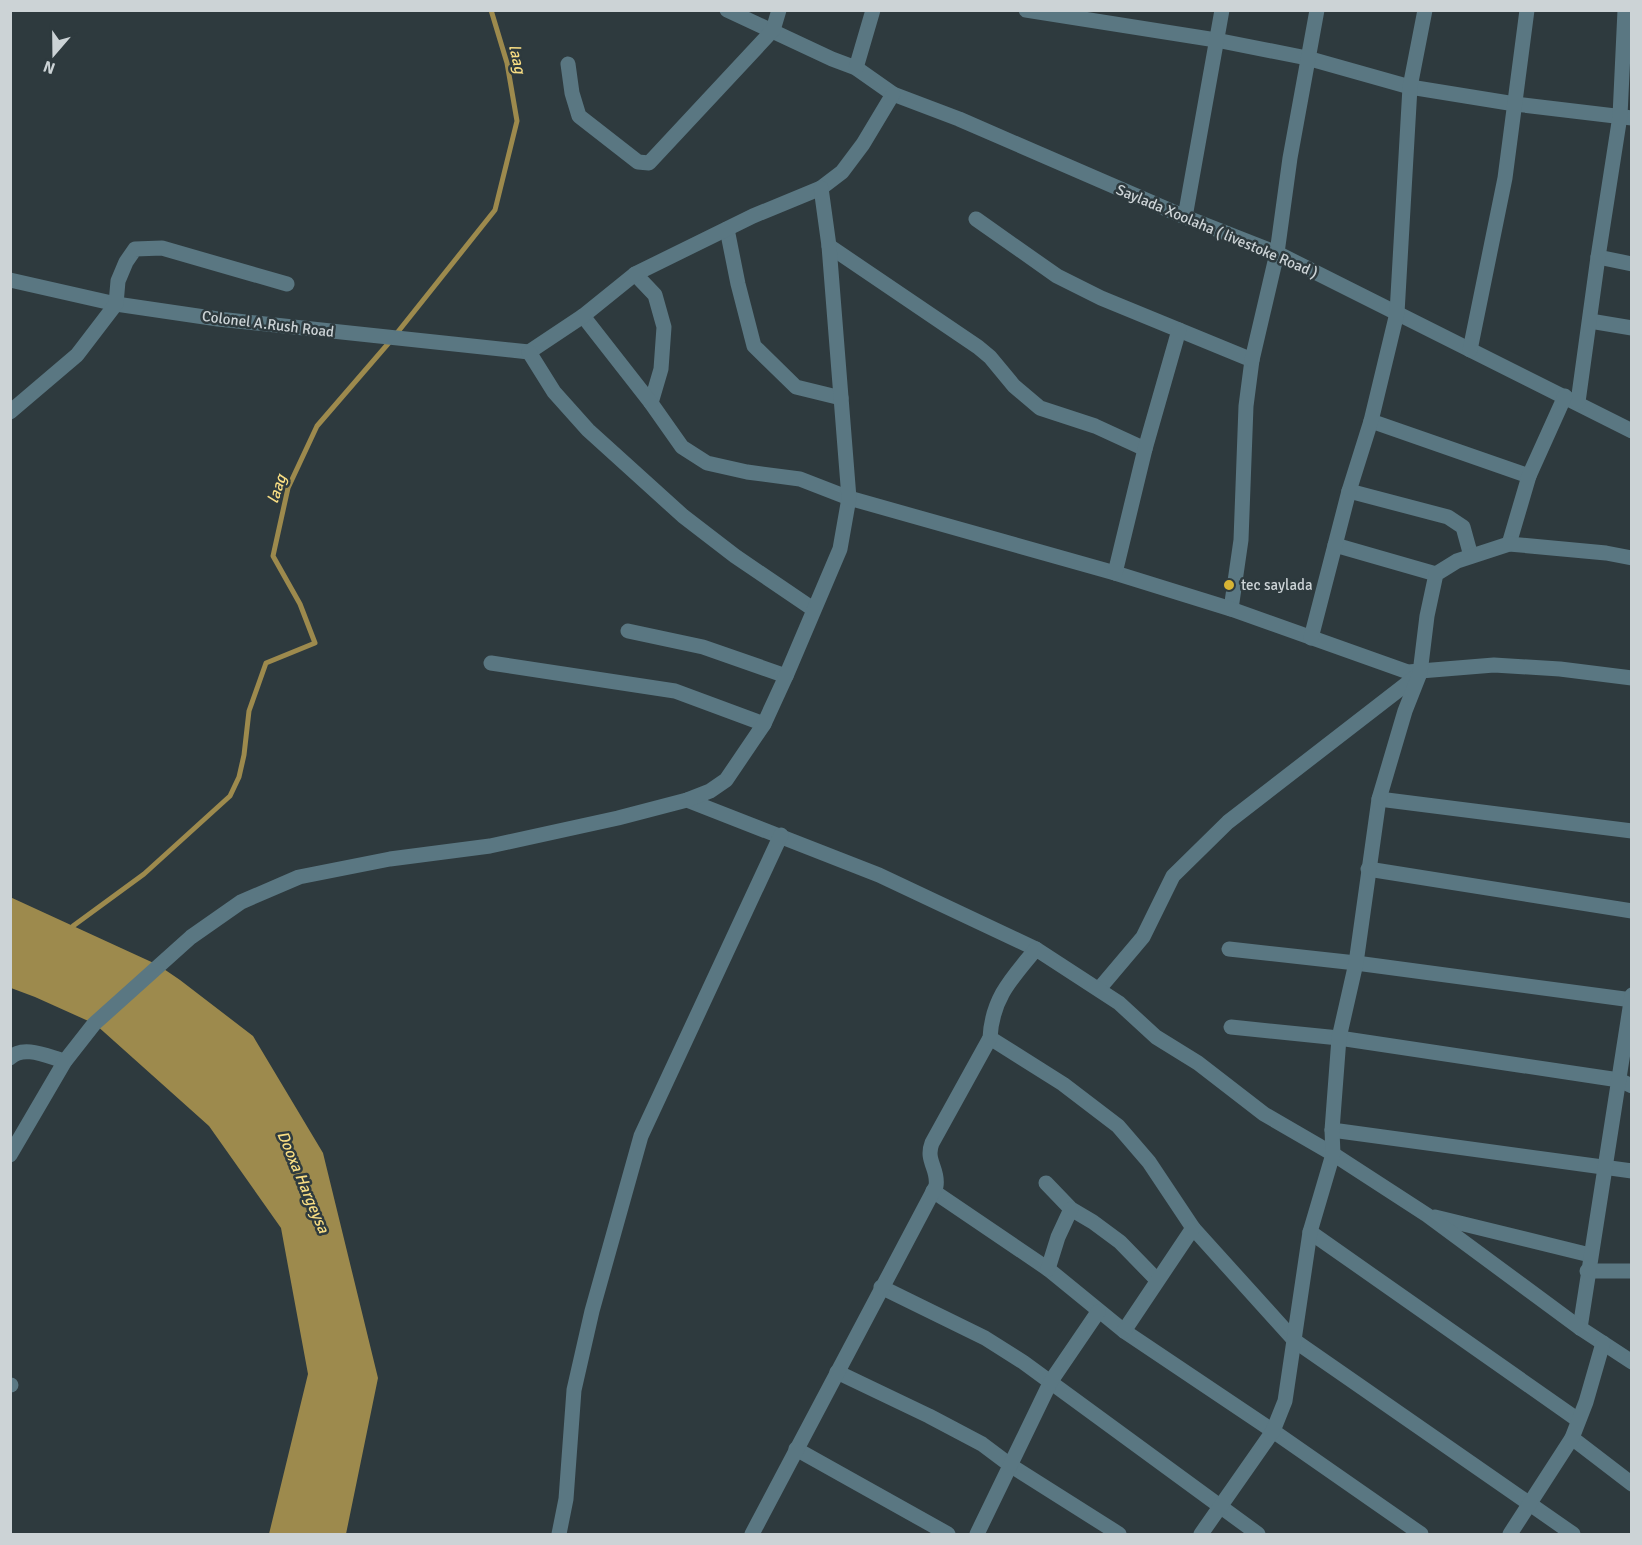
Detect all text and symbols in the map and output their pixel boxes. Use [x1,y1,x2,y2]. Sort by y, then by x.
north arrow [24,24,84,84]
water label: laag [504,42,530,77]
text: N [41,56,58,78]
street label: Saylada Xoolaha ( livestoke Road ) [1113,180,1321,282]
street label: Colonel A.Rush Road [201,307,335,341]
water label: laag [263,470,292,506]
place label: tec saylada [1241,576,1313,594]
marker: tec saylada [1222,578,1236,592]
water label: Dooxa Hargeysa [272,1128,334,1237]

